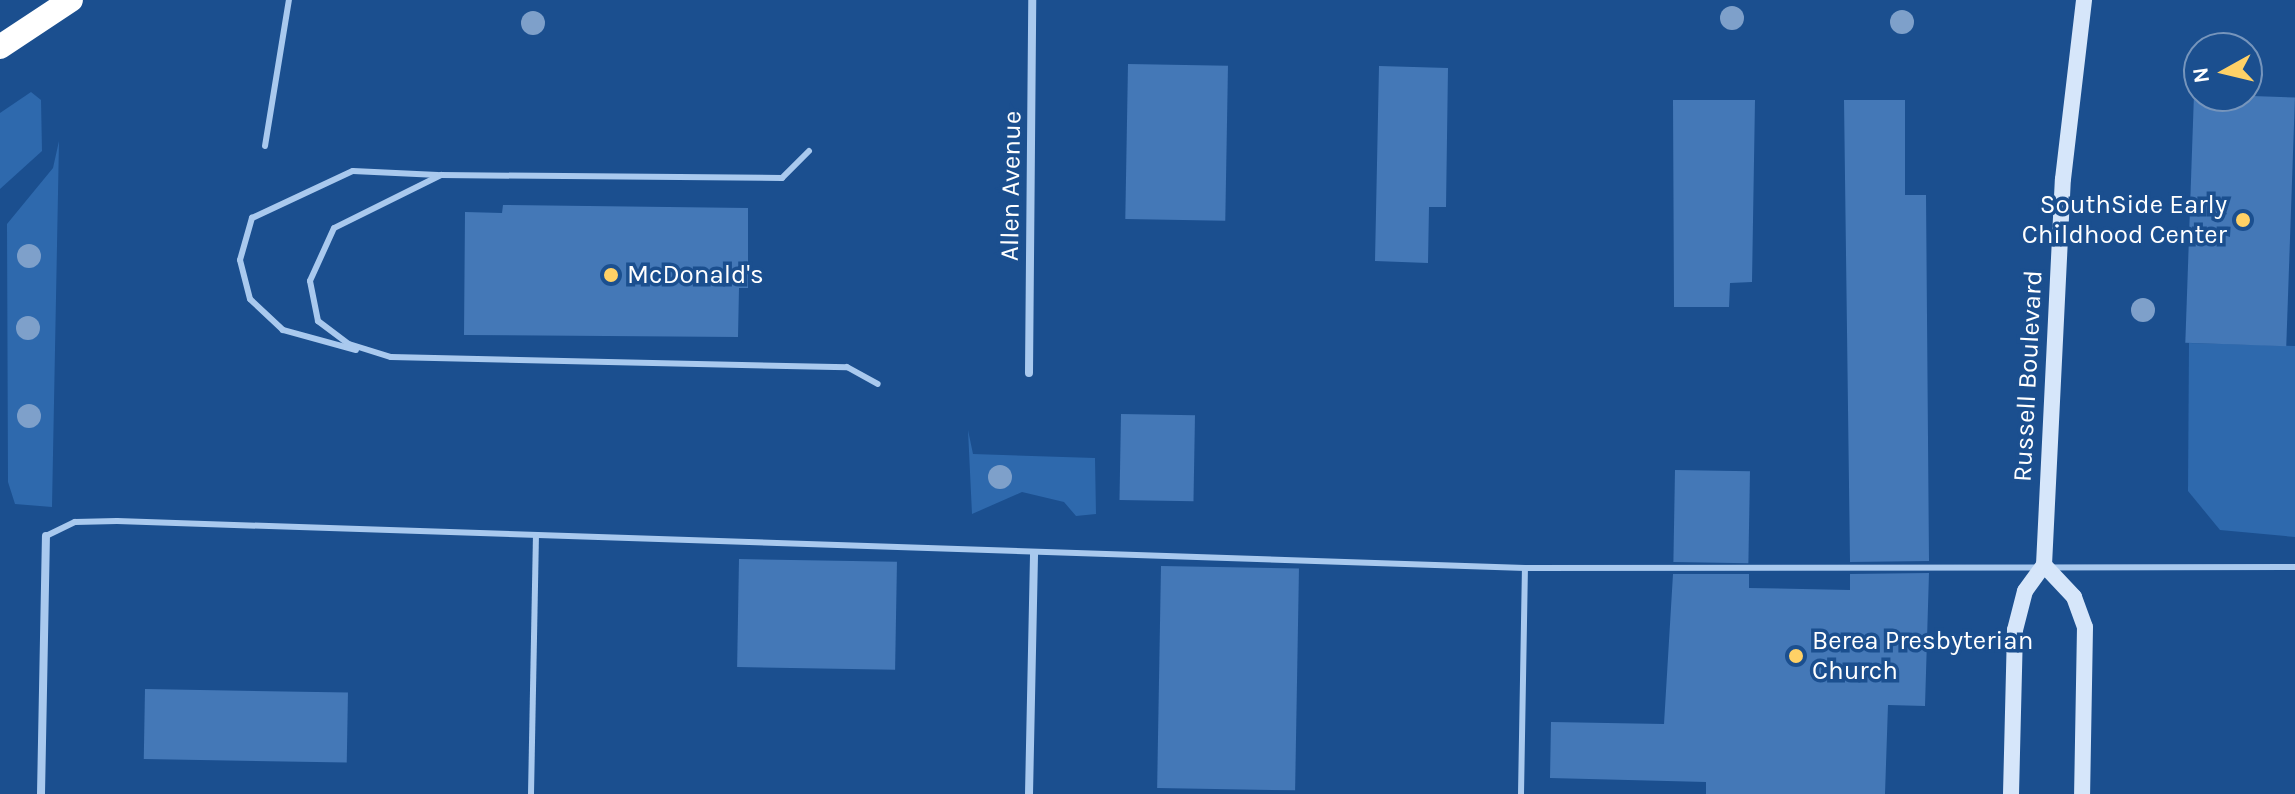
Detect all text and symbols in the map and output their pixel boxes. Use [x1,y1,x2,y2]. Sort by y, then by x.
north arrow [2183,32,2263,112]
text: N [2187,65,2215,85]
street label: Allen Avenue [994,111,1028,261]
place label: SouthSide Early Childhood Center [2022,189,2227,250]
marker: SouthSide Early Childhood Center [2234,211,2252,229]
place label: McDonald's [627,259,764,291]
marker: McDonald's [602,266,620,284]
street label: Russell Boulevard [2007,269,2049,483]
place label: Berea Presbyterian Church [1812,625,2033,686]
marker: Berea Presbyterian Church [1787,647,1805,665]

